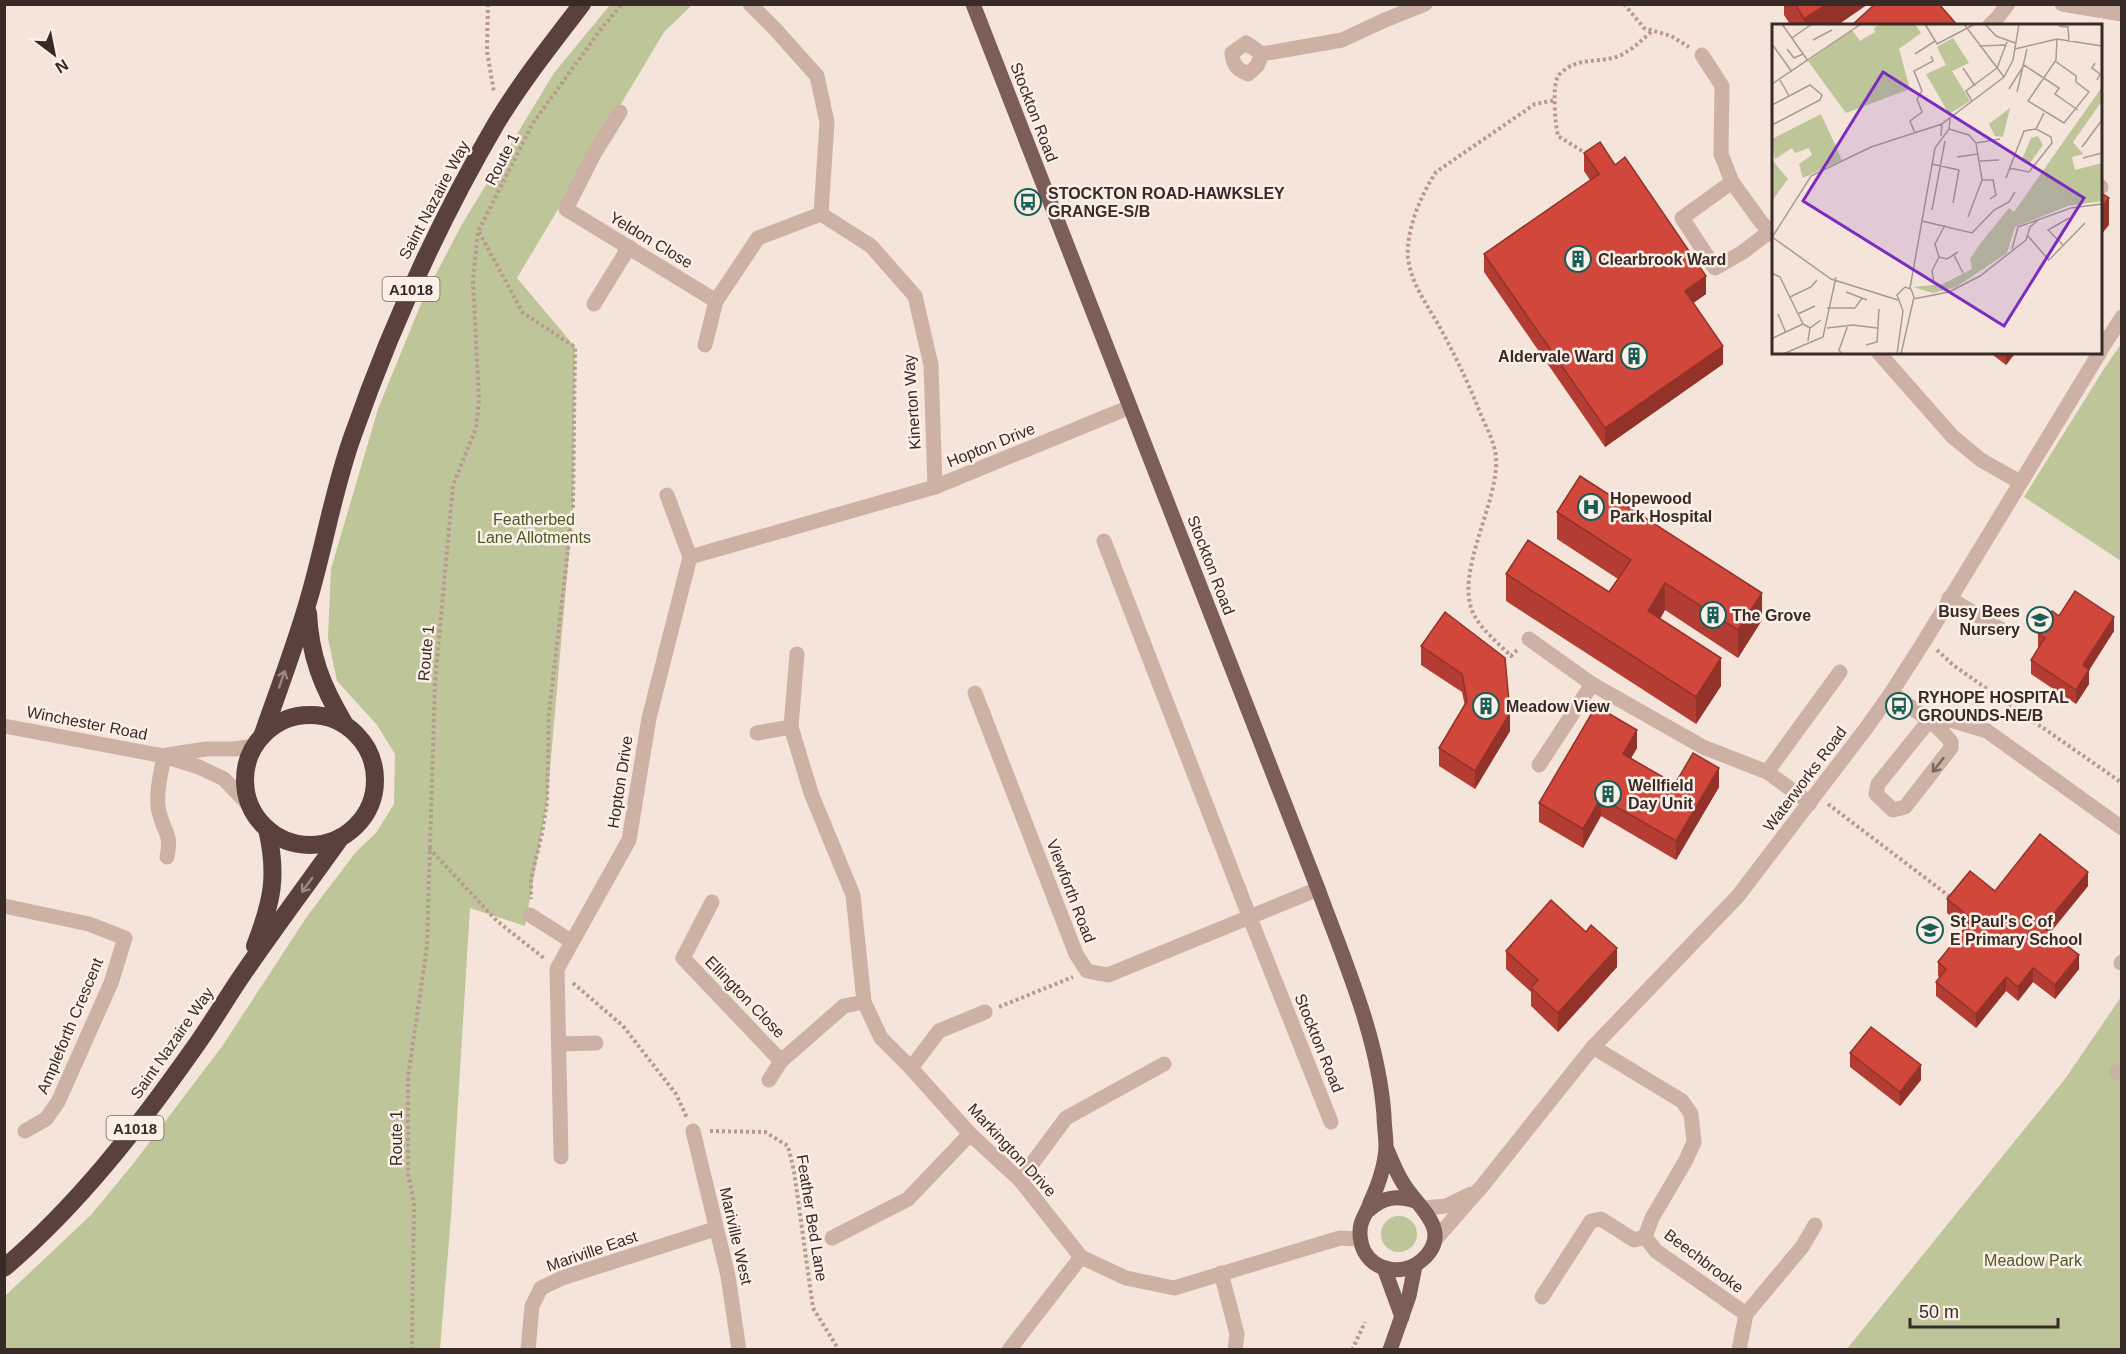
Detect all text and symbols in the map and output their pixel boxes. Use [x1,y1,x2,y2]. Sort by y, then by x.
north arrow [24,24,84,84]
inset map [1772,24,2102,354]
text: N [52,56,71,77]
street label: Stockton Road [1007,60,1061,164]
street label: Route 1 [482,130,522,188]
street label: Saint Nazaire Way [396,138,472,262]
place label: STOCKTON ROAD-HAWKSLEY GRANGE-S/B [1048,185,1285,220]
bus stop icon: STOCKTON ROAD-HAWKSLEY GRANGE-S/B [1013,187,1043,217]
street label: Yeldon Close [606,209,696,271]
building icon: Clearbrook Ward [1563,244,1593,274]
place label: Clearbrook Ward [1598,251,1726,268]
road number: A1018 [382,277,440,301]
building icon: Aldervale Ward [1619,341,1649,371]
place label: Aldervale Ward [1498,348,1614,365]
street label: Kinerton Way [900,354,924,450]
street label: Hopton Drive [945,420,1038,470]
place label: Hopewood Park Hospital [1610,490,1712,525]
hospital icon: Hopewood Park Hospital [1576,492,1606,522]
park label: Featherbed Lane Allotments [477,511,591,546]
street label: Stockton Road [1184,513,1238,617]
building icon: The Grove [1698,600,1728,630]
place label: Busy Bees Nursery [1938,603,2020,638]
school or university icon: Busy Bees Nursery [2025,605,2055,635]
place label: The Grove [1732,607,1811,624]
street label: Route 1 [415,624,437,682]
one-way arrow [277,670,288,689]
place label: RYHOPE HOSPITAL GROUNDS-NE/B [1918,689,2069,724]
building icon: Meadow View [1471,691,1501,721]
bus stop icon: RYHOPE HOSPITAL GROUNDS-NE/B [1884,691,1914,721]
place label: Meadow View [1506,698,1610,715]
street label: Winchester Road [25,703,149,743]
street label: Waterworks Road [1760,723,1850,835]
street label: Hopton Drive [604,734,636,829]
one-way arrow [1932,756,1945,772]
place label: Wellfield Day Unit [1628,777,1694,812]
building icon: Wellfield Day Unit [1593,779,1623,809]
street label: Viewforth Road [1044,837,1098,945]
one-way arrow [301,876,313,892]
place label: St Paul's C of E Primary School [1950,913,2083,948]
school or university icon: St Paul's C of E Primary School [1915,915,1945,945]
street label: Ellington Close [702,953,788,1041]
street label: Ampleforth Crescent [34,955,107,1096]
street label: Saint Nazaire Way [127,984,217,1102]
street label: Stockton Road [1291,991,1347,1095]
street label: Markington Drive [965,1100,1060,1200]
street label: Route 1 [388,1110,405,1166]
road number: A1018 [106,1116,164,1140]
street label: Feather Bed Lane [794,1153,830,1283]
street label: Mariville West [717,1186,756,1287]
street label: Beechbrooke [1661,1226,1747,1296]
street label: Mariville East [544,1227,640,1275]
park label: Meadow Park [1984,1252,2083,1269]
scale bar [1910,1291,2058,1329]
text: 50 m [1919,1302,1959,1322]

